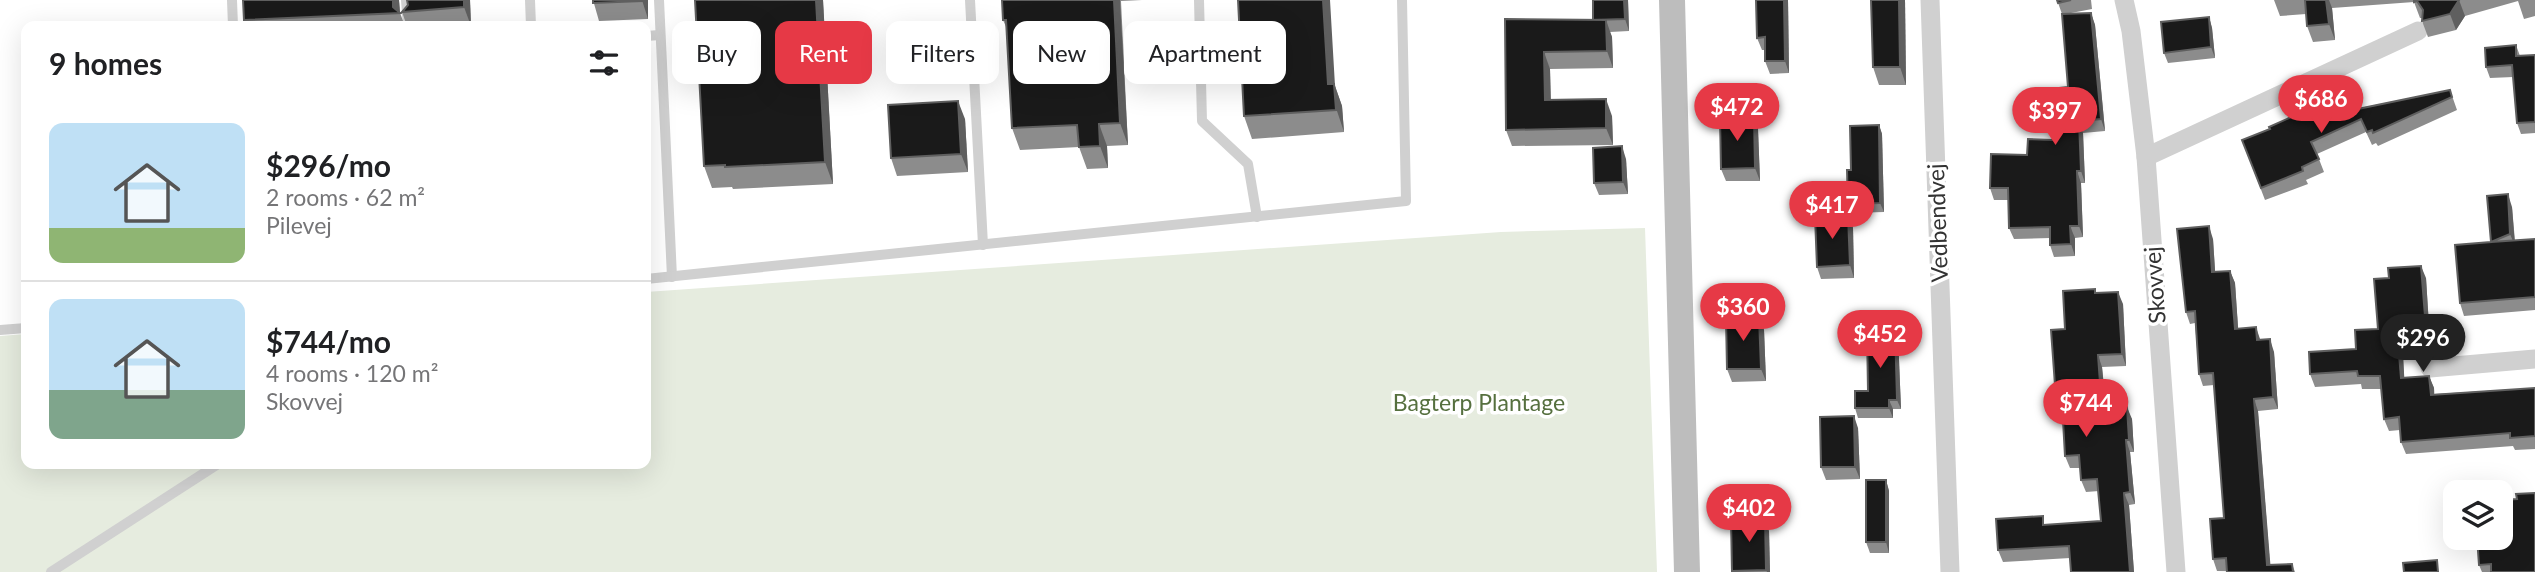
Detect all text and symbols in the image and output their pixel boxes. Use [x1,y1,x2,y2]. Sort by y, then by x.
chip: Buy [672,21,761,84]
chip: Rent [775,21,872,84]
chip: Filters [886,21,999,84]
chip: New [1013,21,1110,84]
chip: Apartment [1124,21,1286,84]
icon: filters [585,44,623,82]
text: 9 homes [49,45,162,81]
pin: $686 [2280,76,2362,135]
pin: $472 [1696,83,1778,143]
text: $686 [2294,84,2348,112]
pin: $397 [2014,88,2096,147]
text: $472 [1710,92,1764,120]
text: $397 [2028,96,2082,124]
text: $296/mo [266,147,391,183]
icon: home [105,151,189,235]
street label: Vedbendvej [1921,163,1953,283]
pin: $417 [1791,182,1873,241]
text: 2 rooms · 62 m² [266,183,425,211]
text: $417 [1805,190,1859,218]
text: Pilevej [266,211,332,239]
street label: Skovvej [2137,246,2171,325]
pin: $360 [1702,284,1784,343]
text: $360 [1716,292,1770,320]
pin: $452 [1839,310,1921,370]
pin: $296 [2382,314,2464,374]
text: $452 [1853,319,1907,347]
text: $744/mo [266,323,391,359]
text: $296 [2396,323,2450,351]
icon: home [105,327,189,411]
text: 4 rooms · 120 m² [266,359,438,387]
pin: $744 [2045,380,2127,439]
text: Skovvej [266,387,343,415]
park label: Bagterp Plantage [1393,388,1565,416]
text: $744 [2059,388,2113,416]
map controls [2443,480,2513,550]
button: layers [2443,480,2513,550]
pin: $402 [1708,484,1790,544]
text: $402 [1722,493,1776,521]

